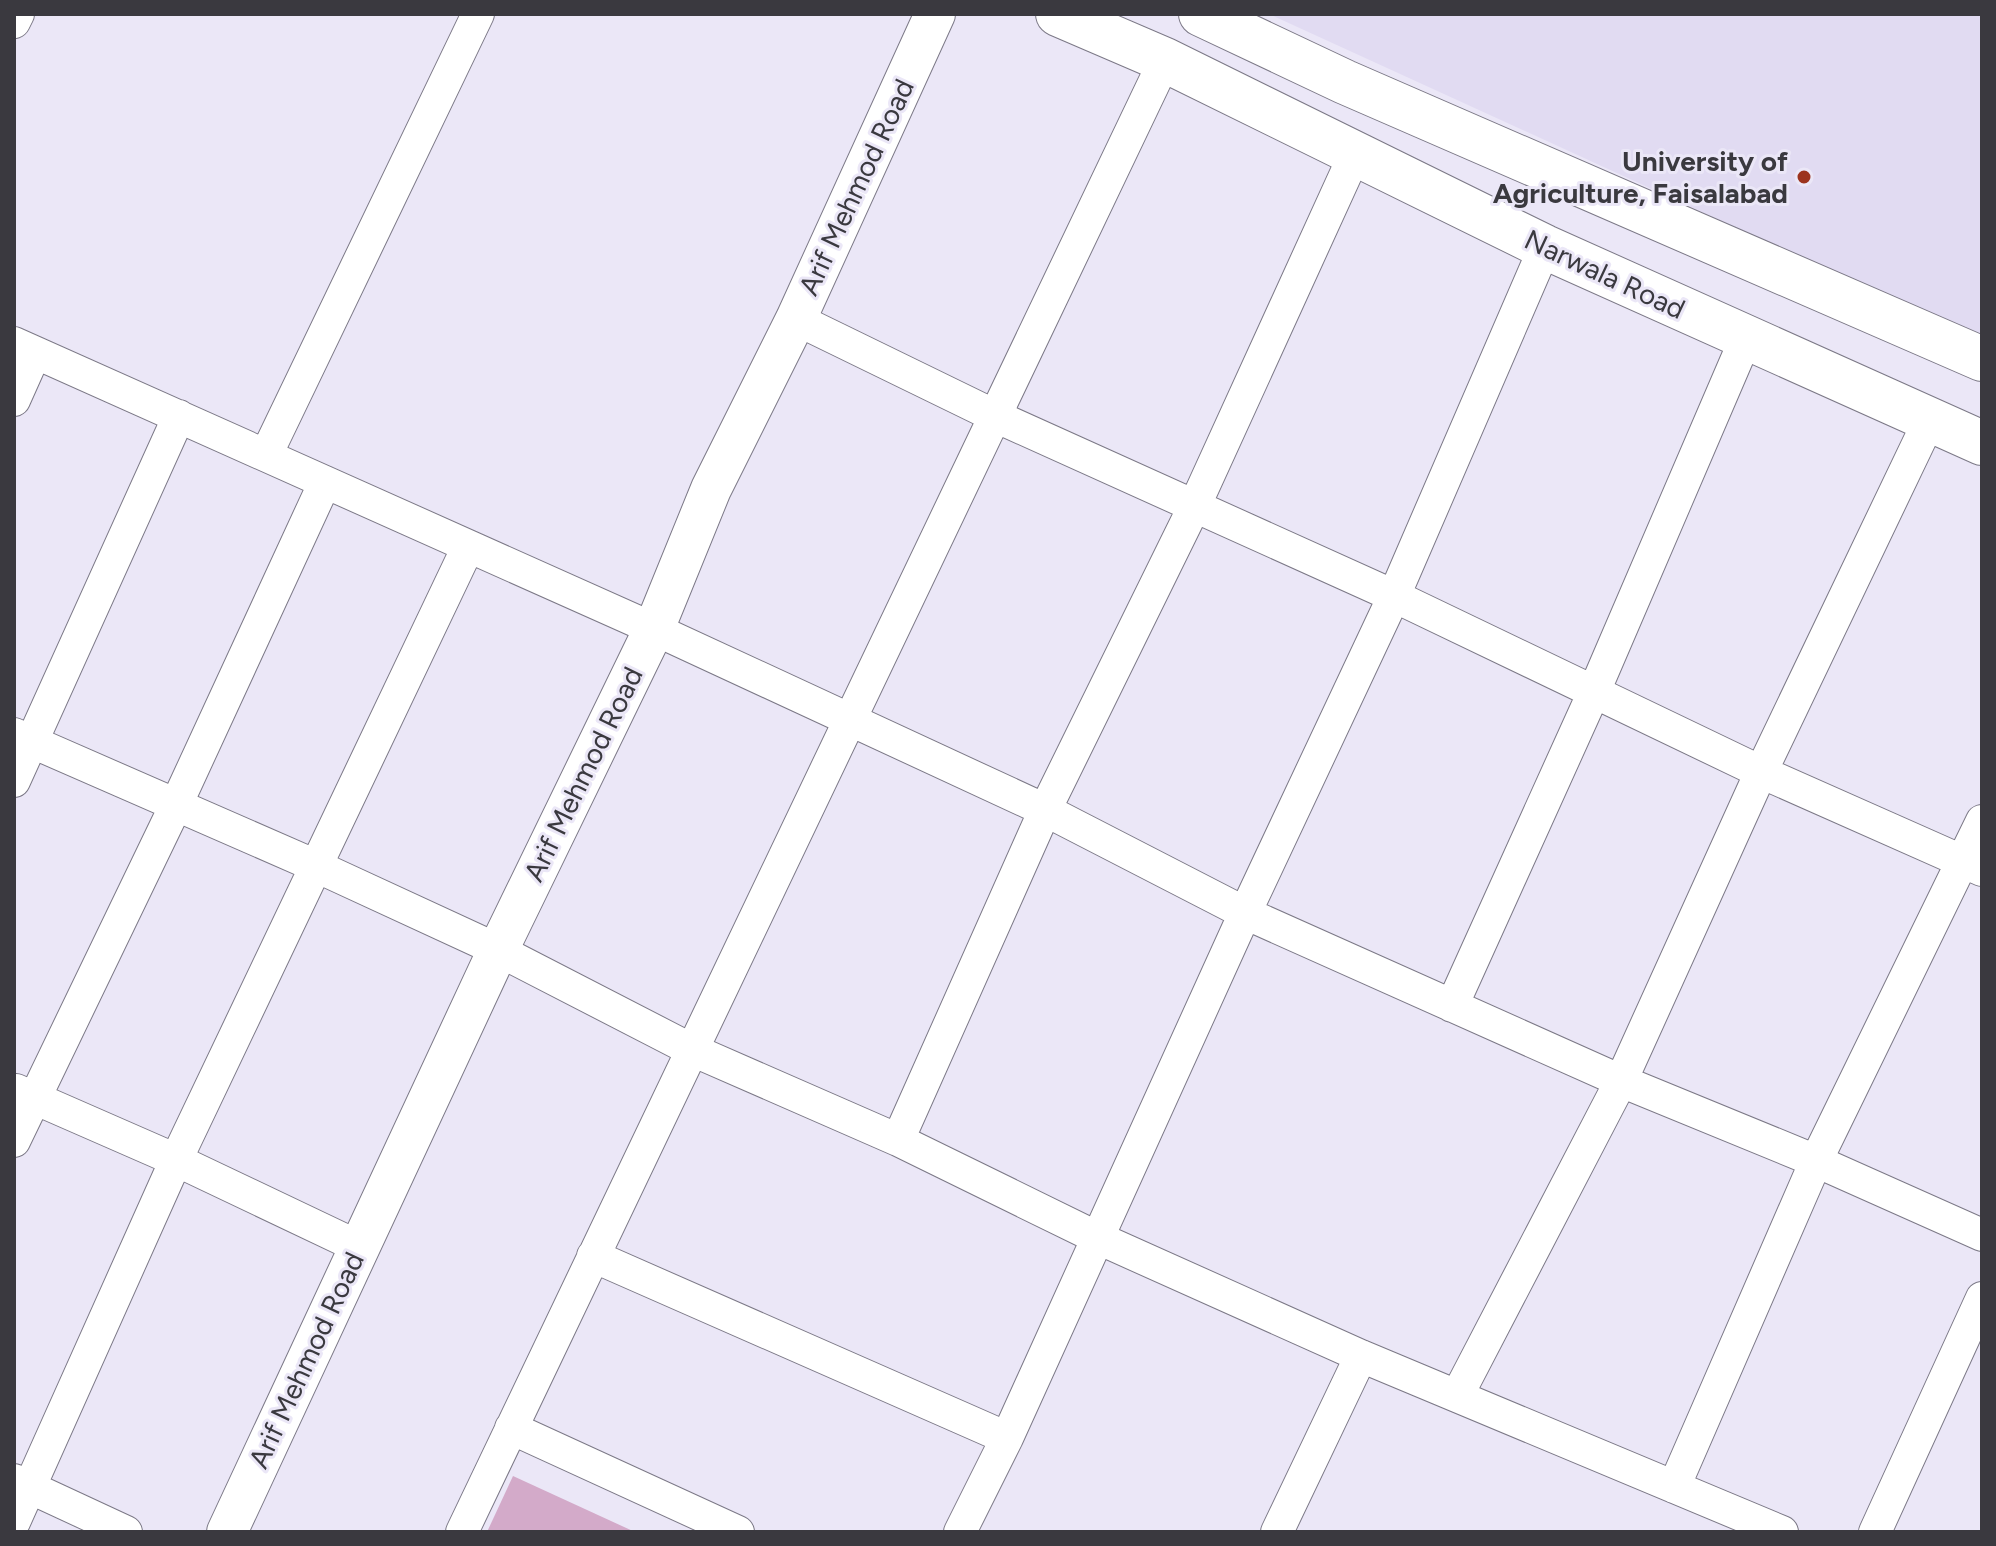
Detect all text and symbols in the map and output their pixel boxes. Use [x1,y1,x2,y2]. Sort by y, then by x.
street label: Arif Mehmod Road [791,73,921,301]
place label: University of Agriculture, Faisalabad [1493,144,1789,210]
marker: University of Agriculture, Faisalabad [1795,168,1813,186]
street label: Narwala Road [1519,222,1691,326]
street label: Arif Mehmod Road [516,661,650,887]
street label: Arif Mehmod Road [241,1246,371,1474]

